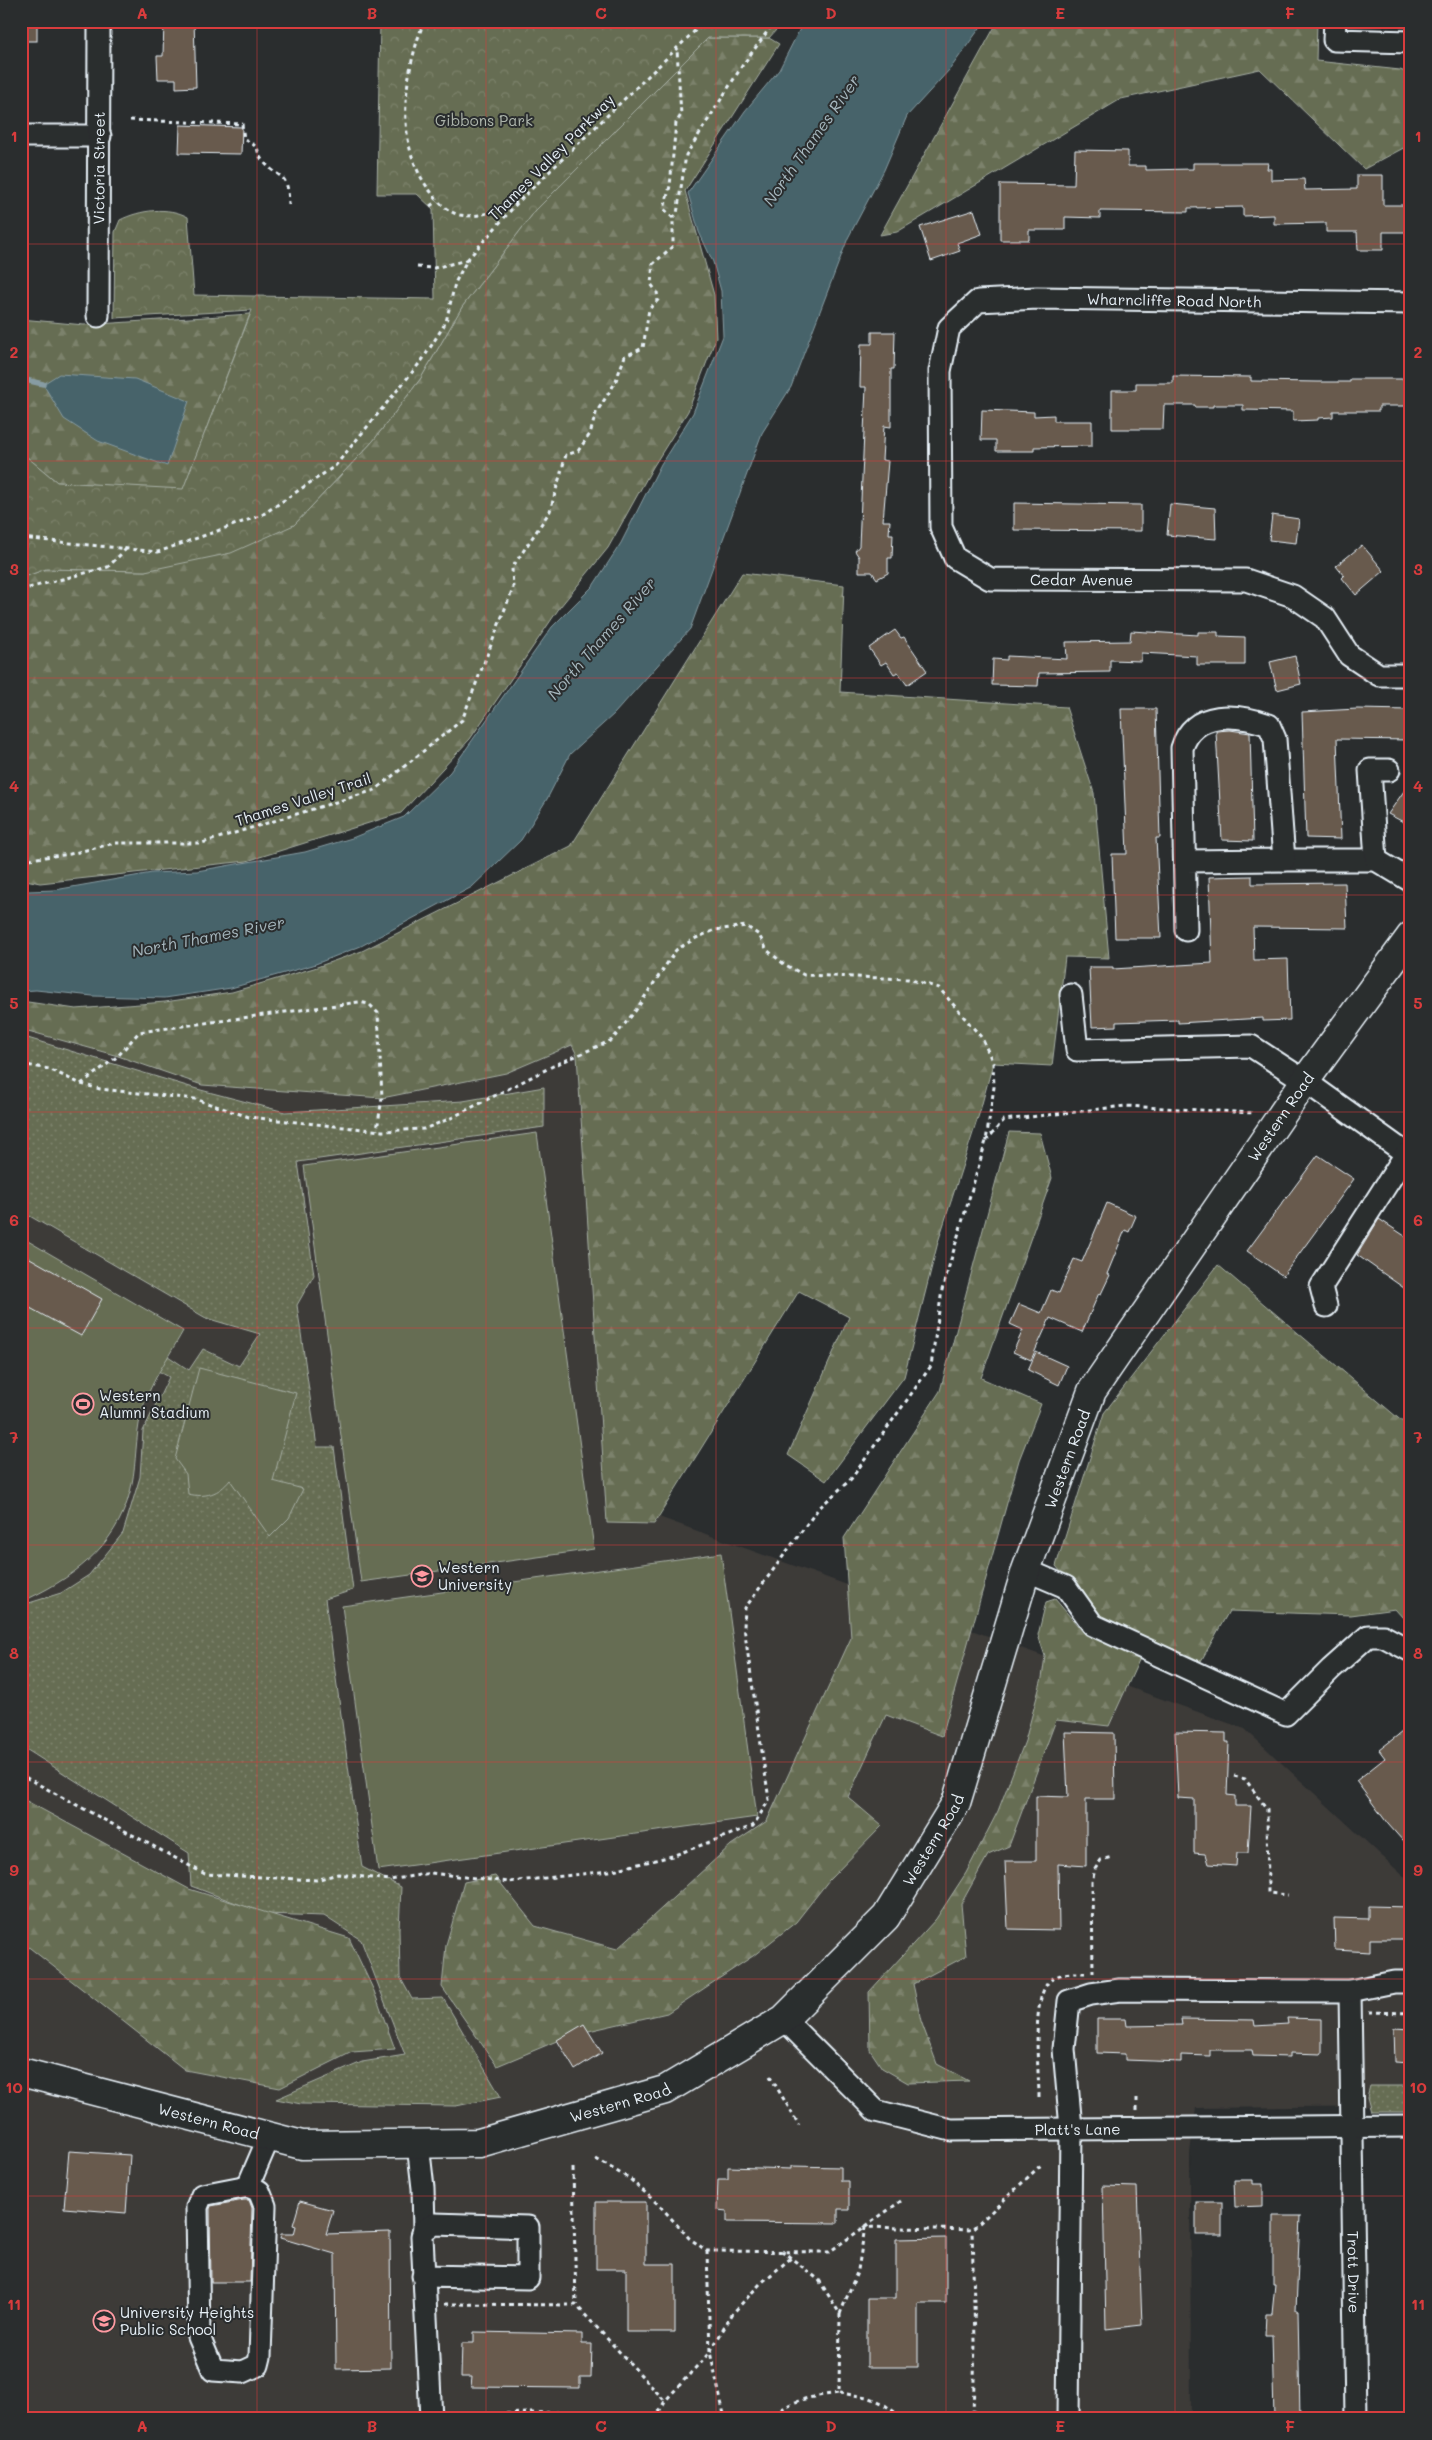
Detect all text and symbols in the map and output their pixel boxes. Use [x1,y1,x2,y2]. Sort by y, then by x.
text: A [136,2,148,23]
text: B [367,2,377,23]
text: C [595,2,607,23]
text: D [825,2,837,23]
text: E [1055,2,1065,23]
text: F [1285,2,1295,23]
water label: North Thames River [758,70,864,210]
street label: Thames Valley Parkway [484,89,619,224]
park label: Gibbons Park [435,110,533,130]
street label: Victoria Street [88,112,109,224]
text: 1 [10,125,18,146]
text: 1 [1414,125,1422,146]
street label: Wharncliffe Road North [1087,288,1261,312]
text: 2 [10,341,19,362]
text: 2 [1414,341,1423,362]
text: 3 [9,558,19,579]
text: 3 [1413,558,1423,579]
street label: Cedar Avenue [1030,569,1133,590]
water label: North Thames River [542,572,660,704]
street label: Thames Valley Trail [233,768,373,830]
text: 4 [9,775,19,796]
text: 4 [1413,775,1423,796]
water label: North Thames River [130,911,286,961]
text: 5 [9,992,19,1013]
text: 5 [1413,992,1423,1013]
street label: Western Road [1243,1068,1318,1165]
text: 6 [9,1209,19,1230]
text: 6 [1413,1209,1423,1230]
place label: Western Alumni Stadium [99,1385,210,1422]
sports icon: Western Alumni Stadium [71,1392,95,1416]
street label: Western Road [1040,1407,1094,1511]
text: 7 [10,1426,19,1447]
text: 7 [1414,1426,1423,1447]
place label: Western University [438,1557,512,1594]
school or university icon: Western University [410,1564,434,1588]
text: 8 [9,1642,19,1663]
text: 8 [1413,1642,1423,1663]
street label: Western Road [898,1792,968,1889]
text: 9 [9,1859,19,1880]
text: 9 [1413,1859,1423,1880]
text: 10 [5,2076,23,2097]
text: 10 [1409,2076,1427,2097]
street label: Western Road [567,2079,675,2127]
street label: Western Road [156,2098,261,2143]
street label: Platt's Lane [1035,2119,1121,2139]
street label: Trott Drive [1343,2231,1365,2313]
text: 11 [7,2293,21,2314]
text: 11 [1411,2293,1425,2314]
place label: University Heights Public School [120,2302,254,2339]
school or university icon: University Heights Public School [92,2309,116,2333]
text: A [136,2415,148,2436]
text: B [367,2415,377,2436]
text: C [595,2415,607,2436]
text: D [825,2415,837,2436]
text: E [1055,2415,1065,2436]
text: F [1285,2415,1295,2436]

